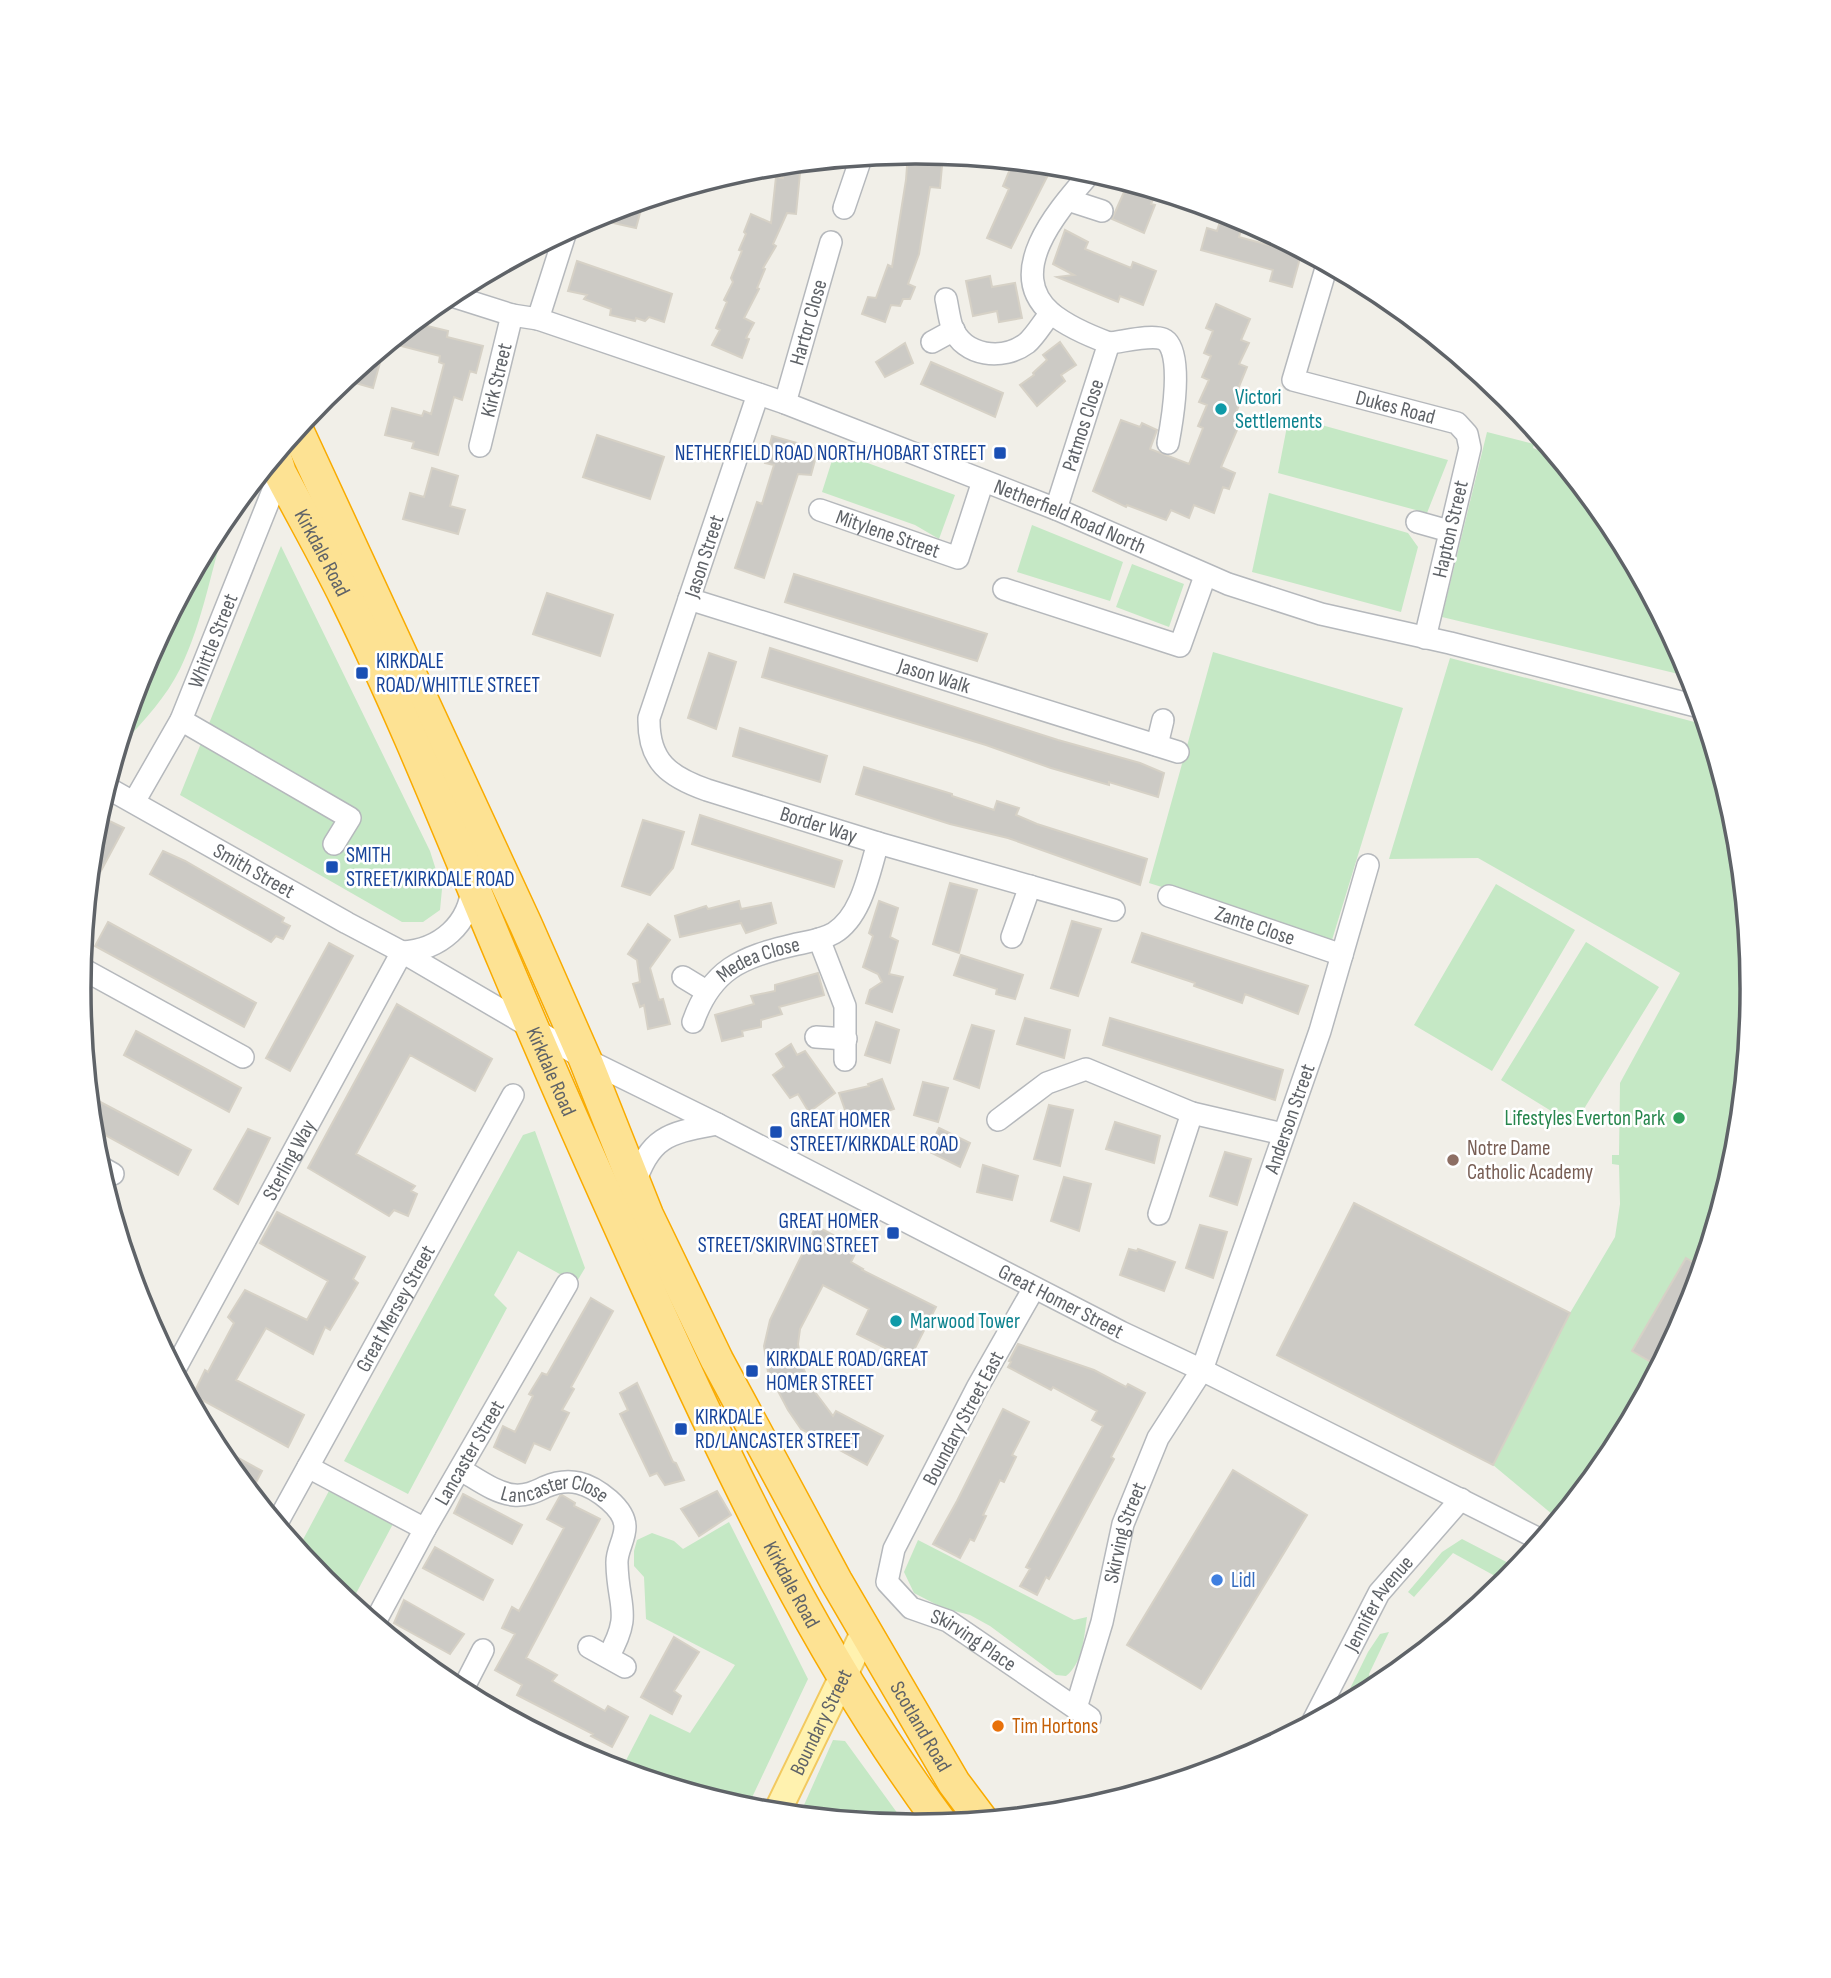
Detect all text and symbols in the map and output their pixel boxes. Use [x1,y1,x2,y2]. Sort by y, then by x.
street label: Hartor Close [784,277,833,368]
street label: Kirk Street [476,341,518,420]
street label: Patmos Close [1057,376,1110,474]
place label: Victori Settlements [1235,385,1322,434]
street label: Dukes Road [1353,385,1438,430]
marker: Victori Settlements [1213,401,1229,417]
place label: NETHERFIELD ROAD NORTH/HOBART STREET [675,441,986,466]
marker: NETHERFIELD ROAD NORTH/HOBART STREET [992,445,1008,461]
street label: Netherfield Road North [990,474,1150,560]
street label: Hapton Street [1427,478,1474,580]
street label: Kirkdale Road [289,505,355,600]
street label: Mitylene Street [833,505,943,564]
street label: Jason Street [679,512,730,602]
street label: Whittle Street [183,590,243,692]
place label: KIRKDALE ROAD/WHITTLE STREET [376,649,541,698]
street label: Jason Walk [894,653,973,699]
marker: KIRKDALE ROAD/WHITTLE STREET [354,665,370,681]
street label: Border Way [777,801,860,849]
street label: Smith Street [209,838,299,904]
place label: SMITH STREET/KIRKDALE ROAD [346,843,515,892]
marker: SMITH STREET/KIRKDALE ROAD [324,859,340,875]
street label: Zante Close [1212,901,1298,951]
street label: Medea Close [711,932,802,987]
street label: Kirkdale Road [520,1023,581,1120]
street label: Anderson Street [1259,1061,1321,1178]
place label: Lifestyles Everton Park [1505,1106,1665,1131]
place label: GREAT HOMER STREET/KIRKDALE ROAD [790,1108,959,1157]
marker: Lifestyles Everton Park [1671,1110,1687,1126]
street label: Sterling Way [257,1116,321,1205]
marker: GREAT HOMER STREET/KIRKDALE ROAD [768,1124,784,1140]
place label: Notre Dame Catholic Academy [1467,1136,1593,1185]
marker: Notre Dame Catholic Academy [1445,1152,1461,1168]
place label: GREAT HOMER STREET/SKIRVING STREET [698,1209,879,1258]
marker: GREAT HOMER STREET/SKIRVING STREET [885,1225,901,1241]
street label: Great Mersey Street [351,1241,441,1376]
street label: Great Homer Street [994,1259,1128,1344]
place label: Marwood Tower [910,1309,1020,1334]
marker: Marwood Tower [888,1313,904,1329]
place label: KIRKDALE ROAD/GREAT HOMER STREET [766,1347,929,1396]
street label: Boundary Street East [918,1347,1009,1490]
marker: KIRKDALE ROAD/GREAT HOMER STREET [744,1363,760,1379]
street label: Lancaster Street [430,1396,510,1510]
place label: KIRKDALE RD/LANCASTER STREET [695,1405,860,1454]
marker: KIRKDALE RD/LANCASTER STREET [673,1421,689,1437]
street label: Lancaster Close [498,1470,614,1508]
street label: Skirving Street [1099,1479,1152,1586]
street label: Kirkdale Road [758,1537,825,1633]
street label: Jennifer Avenue [1339,1551,1419,1657]
place label: Lidl [1231,1568,1255,1593]
marker: Lidl [1209,1572,1225,1588]
street label: Skirving Place [927,1604,1021,1677]
street label: Boundary Street [785,1665,858,1779]
street label: Scotland Road [884,1677,957,1776]
place label: Tim Hortons [1012,1714,1098,1739]
marker: Tim Hortons [990,1718,1006,1734]

